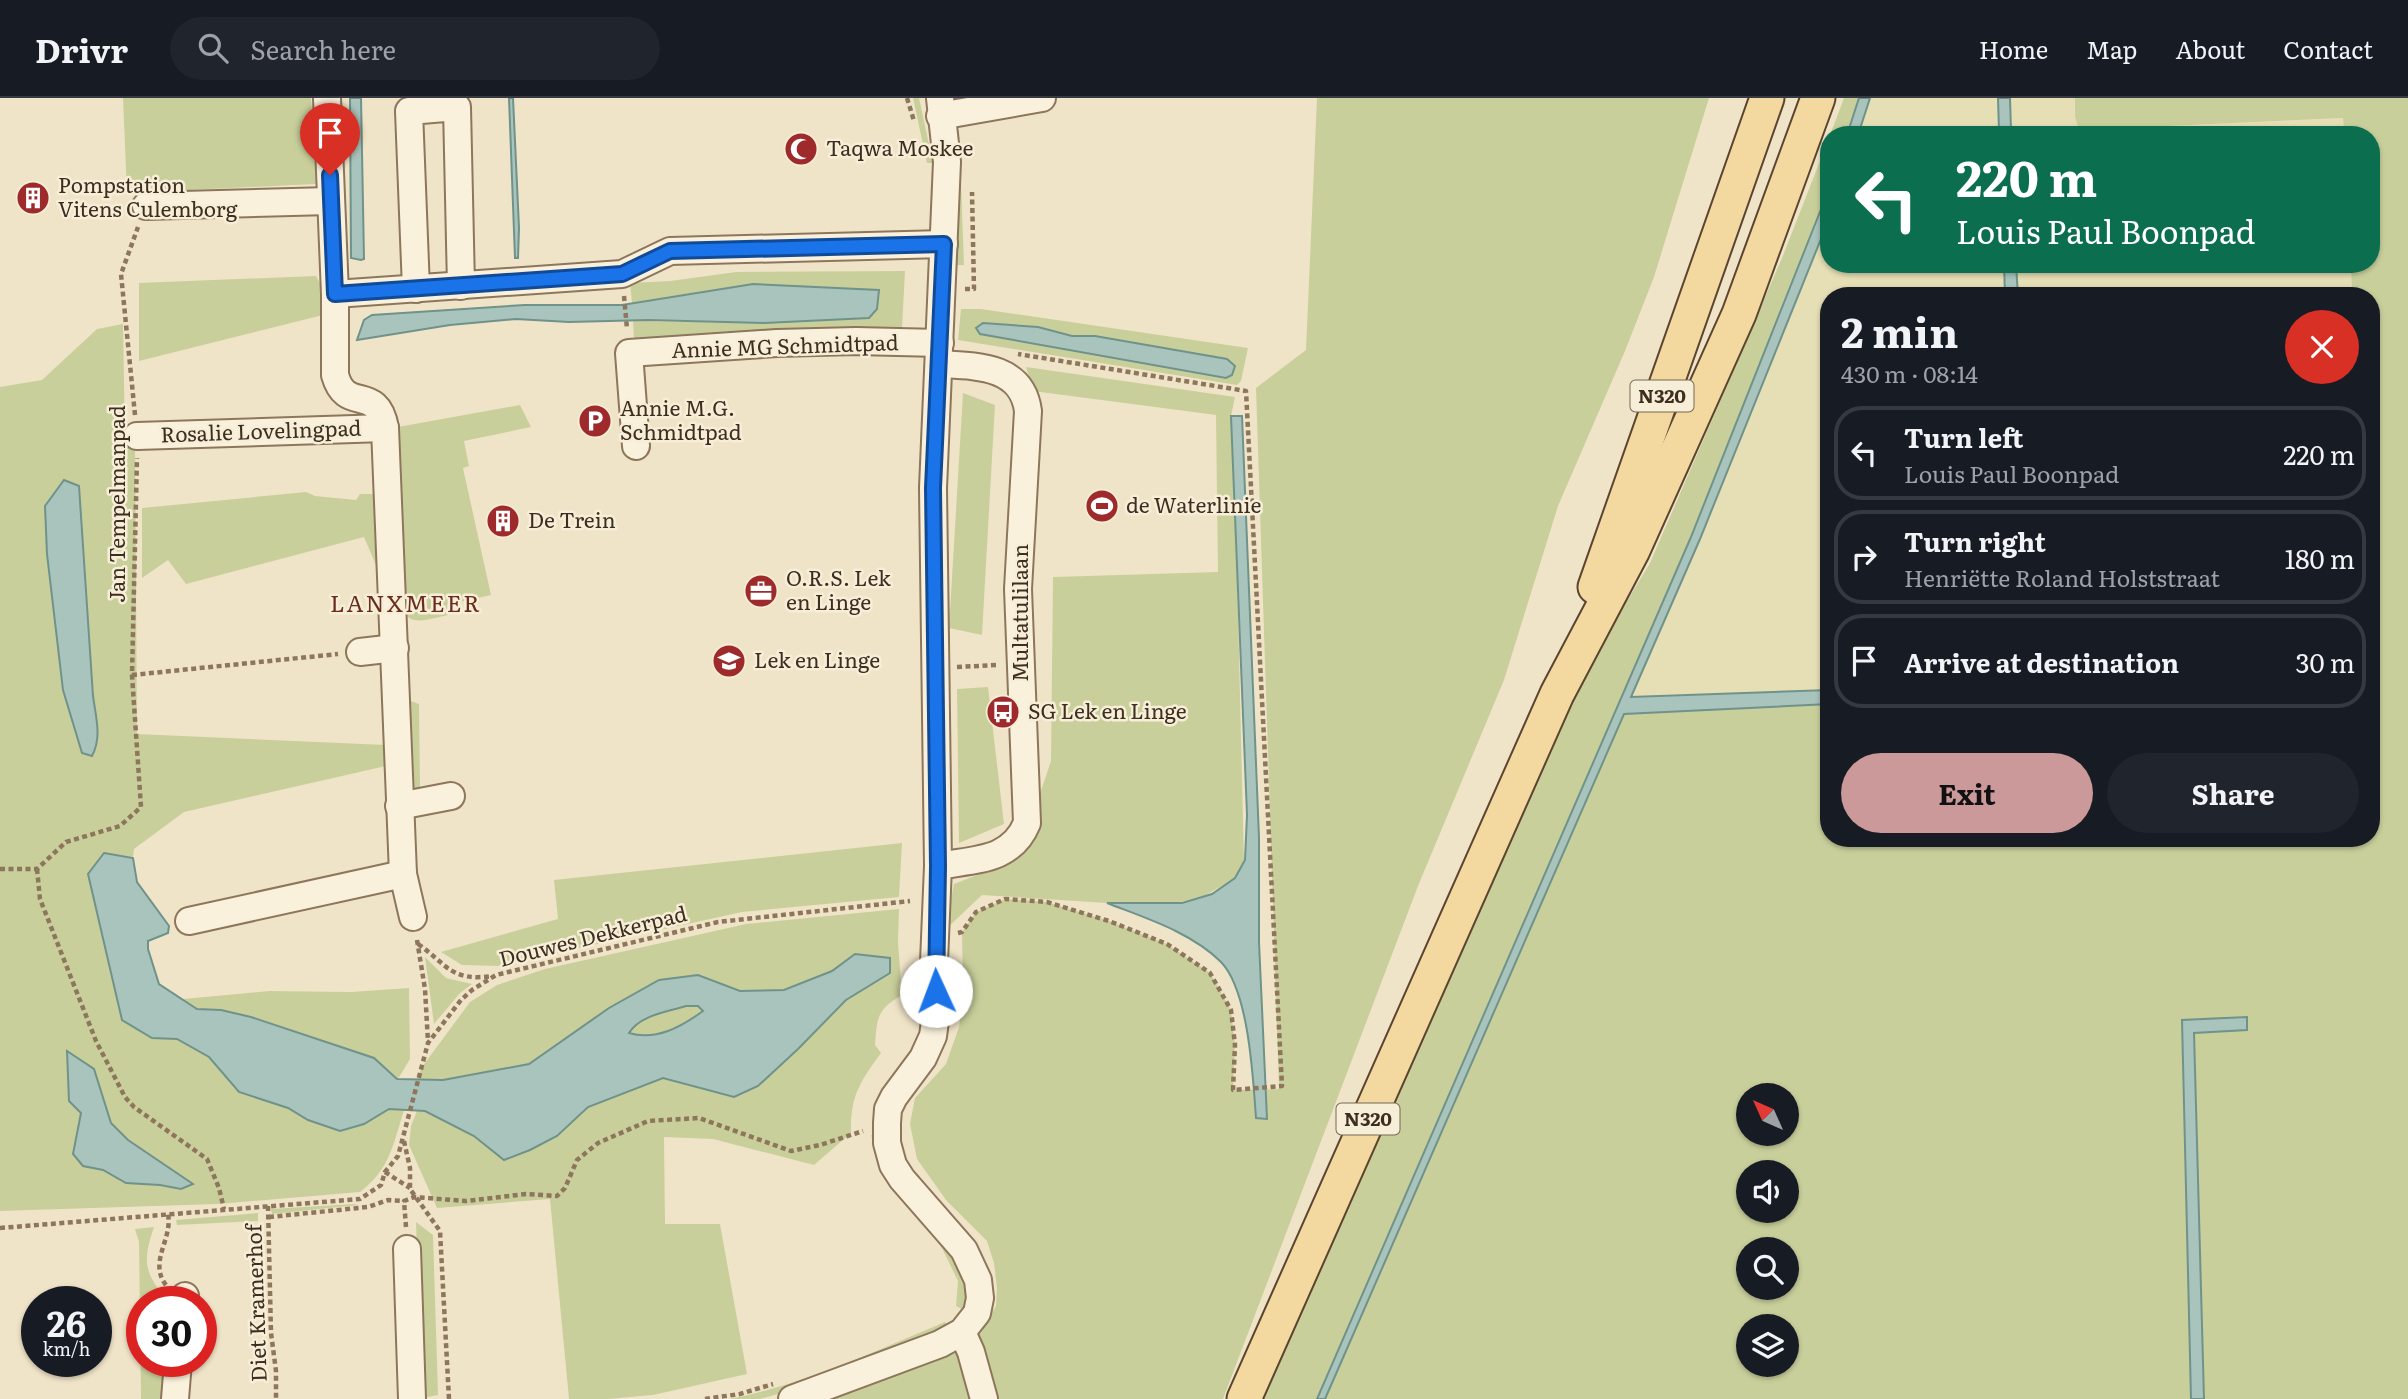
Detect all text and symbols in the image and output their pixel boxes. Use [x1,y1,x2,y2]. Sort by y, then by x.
search box [170,17,660,80]
text: Drivr [35,24,128,73]
icon: search [194,29,232,67]
text: Search here [250,29,396,68]
text: Home [1979,31,2048,66]
text: Map [2086,31,2137,66]
text: About [2175,31,2245,66]
text: Contact [2283,31,2373,66]
pin [300,103,360,175]
icon: arrive [311,114,349,152]
mosque icon: Taqwa Moskee [782,130,820,168]
place label: Taqwa Moskee [826,131,974,162]
text: 220 m [1956,139,2097,212]
icon: left [1841,154,1932,245]
place label: Pompstation Vitens Culemborg [58,168,238,223]
building icon: Pompstation Vitens Culemborg [14,179,52,217]
text: Louis Paul Boonpad [1956,206,2255,254]
text: 2 min [1841,299,1958,361]
button: close [2285,310,2359,384]
street label: Annie MG Schmidtpad [671,325,899,364]
text: 430 m · 08:14 [1841,356,1978,390]
road number: N320 [1630,380,1694,412]
place label: Annie M.G. Schmidtpad [620,391,742,446]
parking icon: Annie M.G. Schmidtpad [576,402,614,440]
street label: Jan Tempelmanpad [100,405,131,603]
street label: Rosalie Lovelingpad [160,410,362,449]
text: Turn left [1904,417,2023,456]
icon: left [1845,434,1883,472]
text: 220 m [2283,434,2355,473]
text: Louis Paul Boonpad [1904,456,2119,490]
sports icon: de Waterlinie [1083,487,1121,525]
place label: de Waterlinie [1126,488,1262,519]
building icon: De Trein [484,502,522,540]
place label: De Trein [528,503,616,534]
text: Turn right [1904,521,2046,560]
icon: right [1845,538,1883,576]
text: 180 m [2285,538,2355,577]
street label: Multatulilaan [1003,544,1034,682]
text: Henriëtte Roland Holststraat [1904,560,2220,594]
place label: O.R.S. Lek en Linge [786,561,891,616]
office icon: O.R.S. Lek en Linge [742,572,780,610]
district label: LANXMEER [330,585,482,619]
school or university icon: Lek en Linge [710,642,748,680]
icon: arrive [1845,642,1883,680]
text: Arrive at destination [1904,642,2179,681]
text: 30 m [2295,642,2355,681]
place label: Lek en Linge [754,643,880,674]
bus stop icon: SG Lek en Linge [984,693,1022,731]
place label: SG Lek en Linge [1028,694,1187,725]
button: Exit [1841,753,2093,833]
button: Share [2107,753,2359,833]
street label: Douwes Dekkerpad [495,896,690,973]
position arrow [899,954,973,1028]
north arrow [1736,1083,1799,1146]
map controls [1736,1083,1799,1377]
road number: N320 [1336,1104,1400,1134]
button: sound [1736,1160,1799,1223]
street label: Diet Kramerhof [236,1222,273,1383]
button: search [1736,1237,1799,1300]
speed limit sign: 30 [126,1286,217,1377]
text: 26 [47,1296,86,1348]
button: layers [1736,1314,1799,1377]
text: km/h [43,1335,90,1362]

